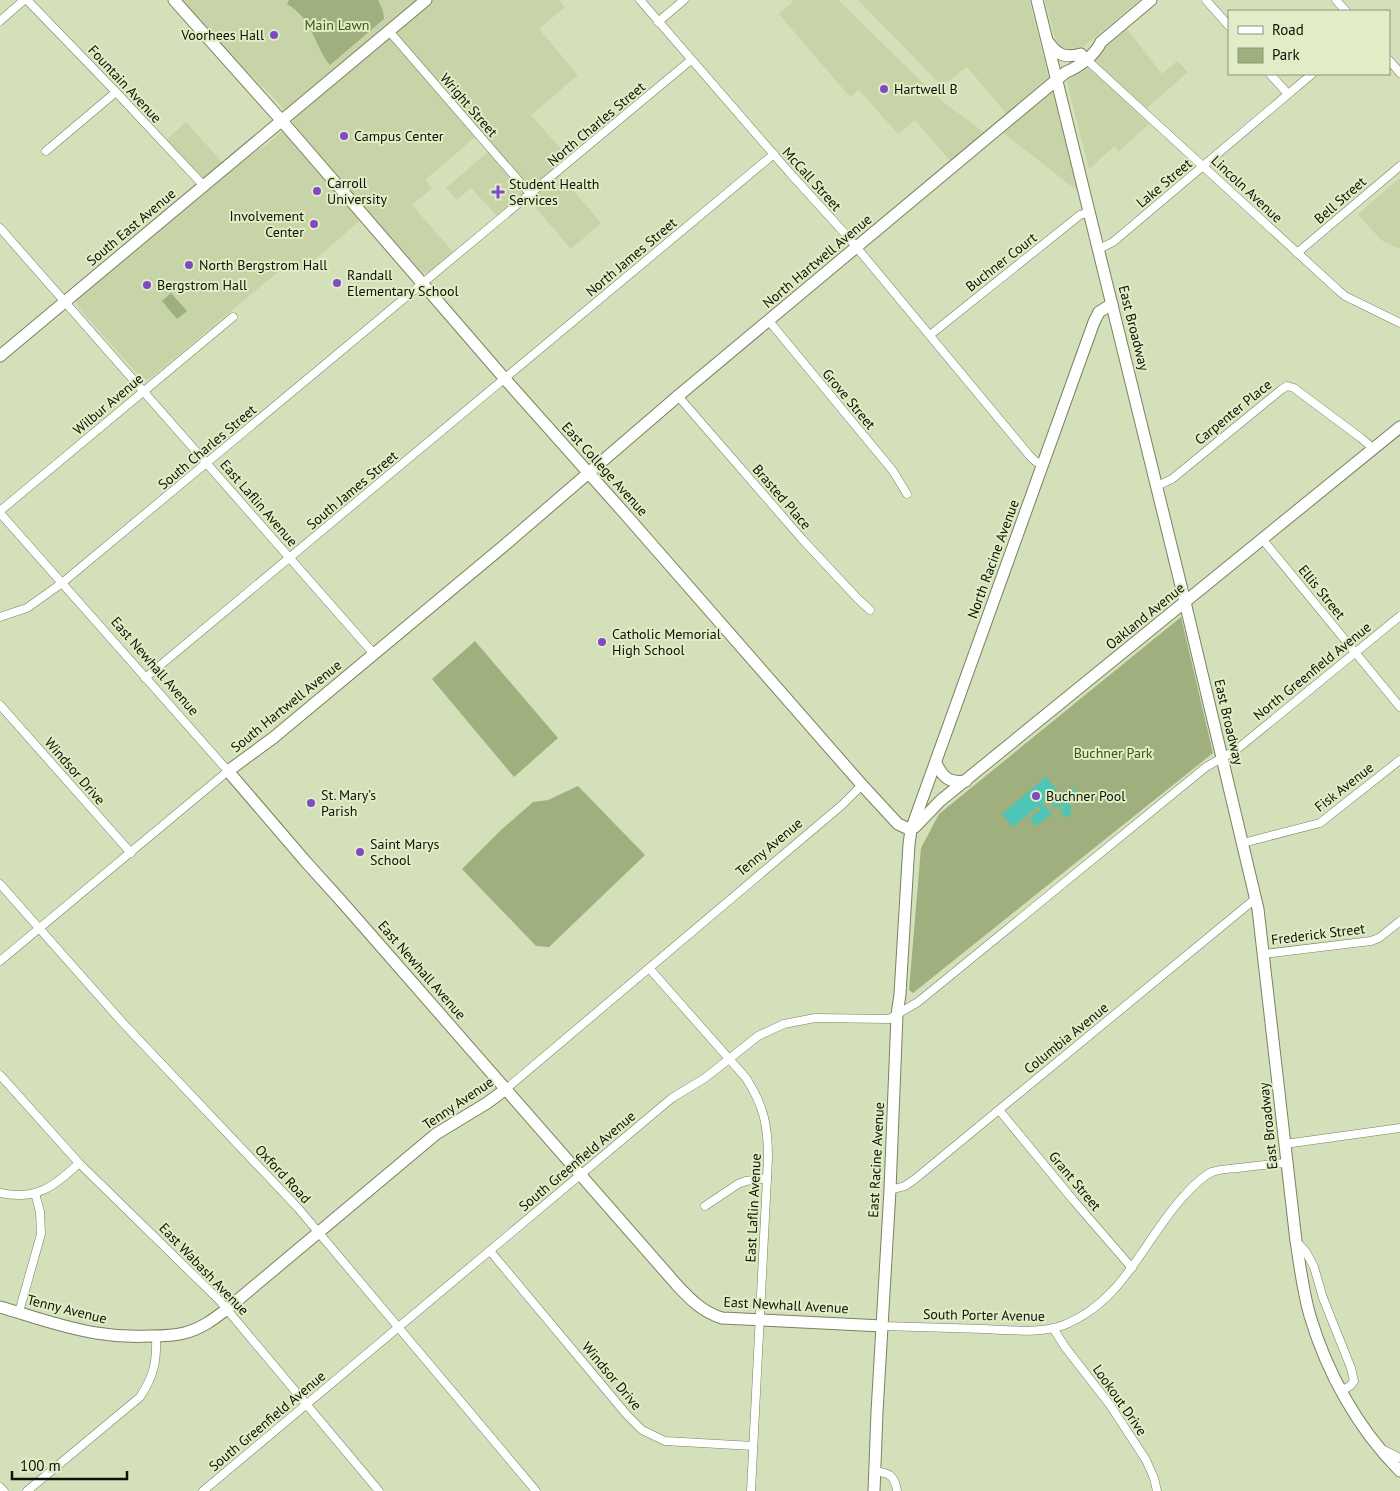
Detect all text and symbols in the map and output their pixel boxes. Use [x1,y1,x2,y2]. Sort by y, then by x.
legend [1228,10,1390,75]
park label: Main Lawn [304,16,370,34]
text: Road [1272,20,1304,39]
place label: Voorhees Hall [180,26,264,44]
marker: Voorhees Hall [268,29,280,41]
street label: Fountain Avenue [84,41,166,127]
text: Park [1272,45,1300,64]
street label: Wright Street [436,69,502,141]
street label: North Charles Street [543,78,649,170]
place label: Hartwell B [894,80,958,98]
marker: Hartwell B [878,83,890,95]
place label: Campus Center [354,127,444,145]
marker: Campus Center [338,130,350,142]
street label: McCall Street [779,143,846,215]
street label: Lincoln Avenue [1208,151,1286,227]
street label: Lake Street [1133,154,1196,211]
street label: Bell Street [1310,172,1370,227]
place label: Carroll University [327,174,387,208]
place label: Student Health Services [509,175,599,209]
street label: South East Avenue [83,185,179,269]
marker: Carroll University [311,185,323,197]
marker: Student Health Services [491,185,505,199]
place label: Involvement Center [229,207,304,241]
street label: North Hartwell Avenue [759,210,875,312]
street label: North James Street [582,214,680,300]
marker: Involvement Center [308,218,320,230]
street label: Buchner Court [962,228,1040,295]
place label: North Bergstrom Hall [199,256,327,274]
marker: North Bergstrom Hall [183,259,195,271]
place label: Randall Elementary School [347,266,459,300]
place label: Bergstrom Hall [157,276,247,294]
marker: Randall Elementary School [331,277,343,289]
marker: Bergstrom Hall [141,279,153,291]
street label: East Broadway [1115,283,1153,373]
street label: Grove Street [818,365,880,433]
street label: Wilbur Avenue [69,369,147,439]
street label: Carpenter Place [1191,375,1275,449]
street label: South Charles Street [154,401,260,493]
street label: East College Avenue [558,418,652,520]
street label: South James Street [303,446,401,533]
street label: East Laflin Avenue [216,456,302,550]
street label: Brasted Place [749,461,815,533]
street label: North Racine Avenue [963,497,1023,621]
street label: Ellis Street [1295,561,1350,623]
street label: Oakland Avenue [1102,579,1188,653]
street label: East Newhall Avenue [107,613,203,719]
street label: North Greenfield Avenue [1249,618,1375,724]
place label: Catholic Memorial High School [612,625,721,659]
marker: Catholic Memorial High School [596,636,608,648]
street label: South Hartwell Avenue [227,656,345,756]
street label: East Broadway [1210,677,1248,767]
street label: Windsor Drive [41,733,109,809]
park label: Buchner Park [1074,744,1153,762]
street label: Fisk Avenue [1311,758,1377,816]
place label: St. Mary’s Parish [321,786,376,820]
place label: Buchner Pool [1046,787,1125,805]
marker: Buchner Pool [1030,790,1042,802]
marker: St. Mary’s Parish [305,797,317,809]
street label: Tenny Avenue [732,814,806,880]
place label: Saint Marys School [370,835,440,869]
marker: Saint Marys School [354,846,366,858]
street label: East Newhall Avenue [374,917,470,1023]
street label: Frederick Street [1270,919,1366,949]
street label: Columbia Avenue [1020,999,1112,1077]
street label: Tenny Avenue [419,1073,497,1133]
street label: East Broadway [1254,1081,1282,1170]
street label: East Racine Avenue [864,1102,888,1218]
street label: South Greenfield Avenue [515,1107,639,1215]
street label: Oxford Road [251,1141,315,1207]
street label: Grant Street [1045,1148,1105,1215]
street label: East Laflin Avenue [741,1153,765,1263]
street label: East Wabash Avenue [155,1219,253,1319]
street label: Tenny Avenue [25,1290,109,1328]
street label: East Newhall Avenue [723,1293,849,1317]
street label: South Porter Avenue [923,1305,1045,1325]
street label: Windsor Drive [578,1338,646,1414]
street label: Lookout Drive [1089,1361,1151,1439]
street label: South Greenfield Avenue [205,1367,329,1475]
scale bar [12,1448,128,1480]
text: 100 m [20,1456,61,1475]

